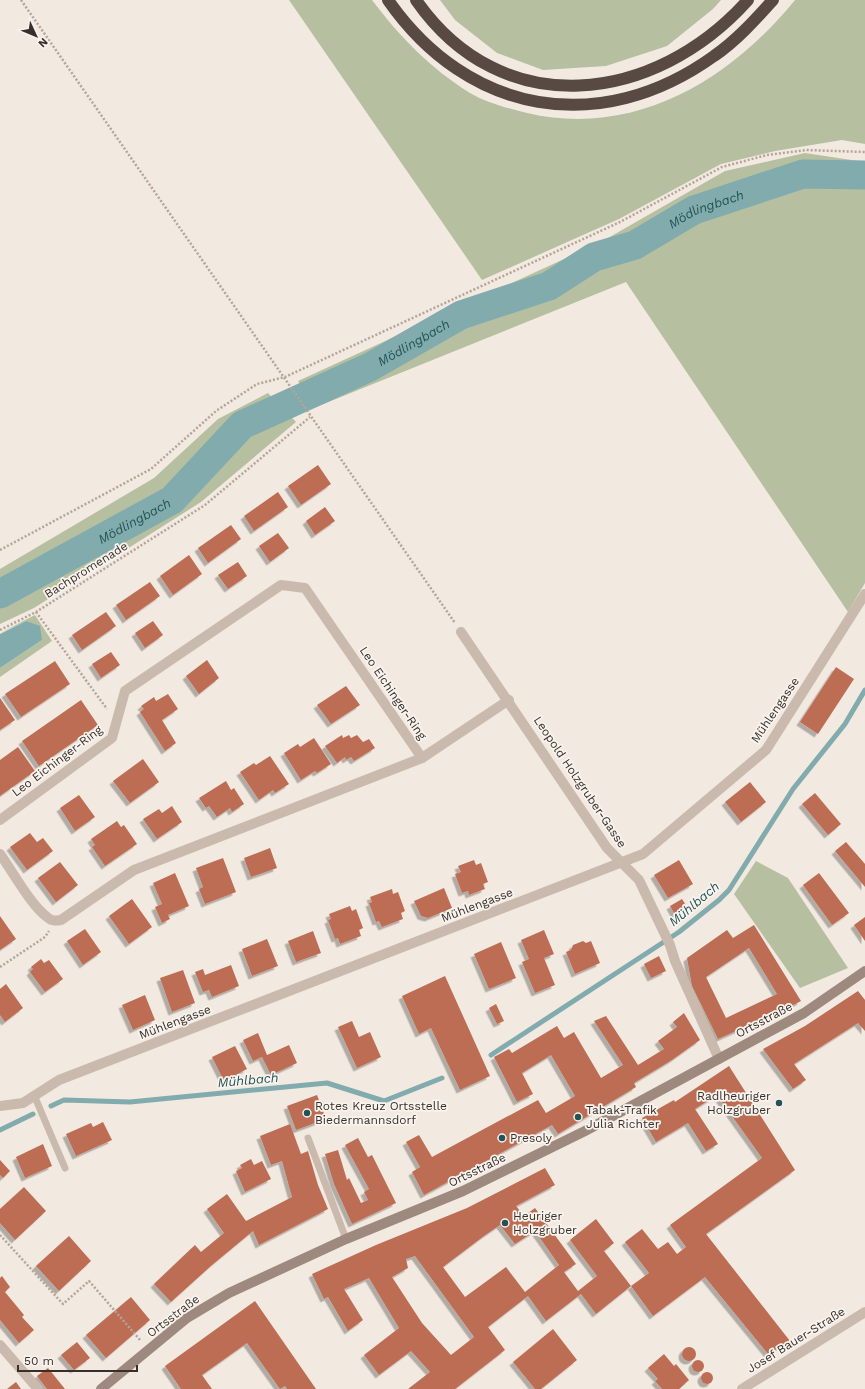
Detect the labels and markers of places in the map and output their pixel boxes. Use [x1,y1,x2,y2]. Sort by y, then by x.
place label: Radlheuriger Holzgruber [697,1089,771,1117]
marker: Radlheuriger Holzgruber [774,1098,784,1108]
place label: Rotes Kreuz Ortsstelle Biedermannsdorf [315,1099,447,1127]
place label: Tabak-Trafik Julia Richter [586,1103,660,1131]
marker: Rotes Kreuz Ortsstelle Biedermannsdorf [302,1108,312,1118]
marker: Tabak-Trafik Julia Richter [573,1112,583,1122]
place label: Presoly [510,1131,553,1145]
marker: Presoly [497,1133,507,1143]
place label: Heuriger Holzgruber [513,1209,577,1237]
marker: Heuriger Holzgruber [500,1218,510,1228]

